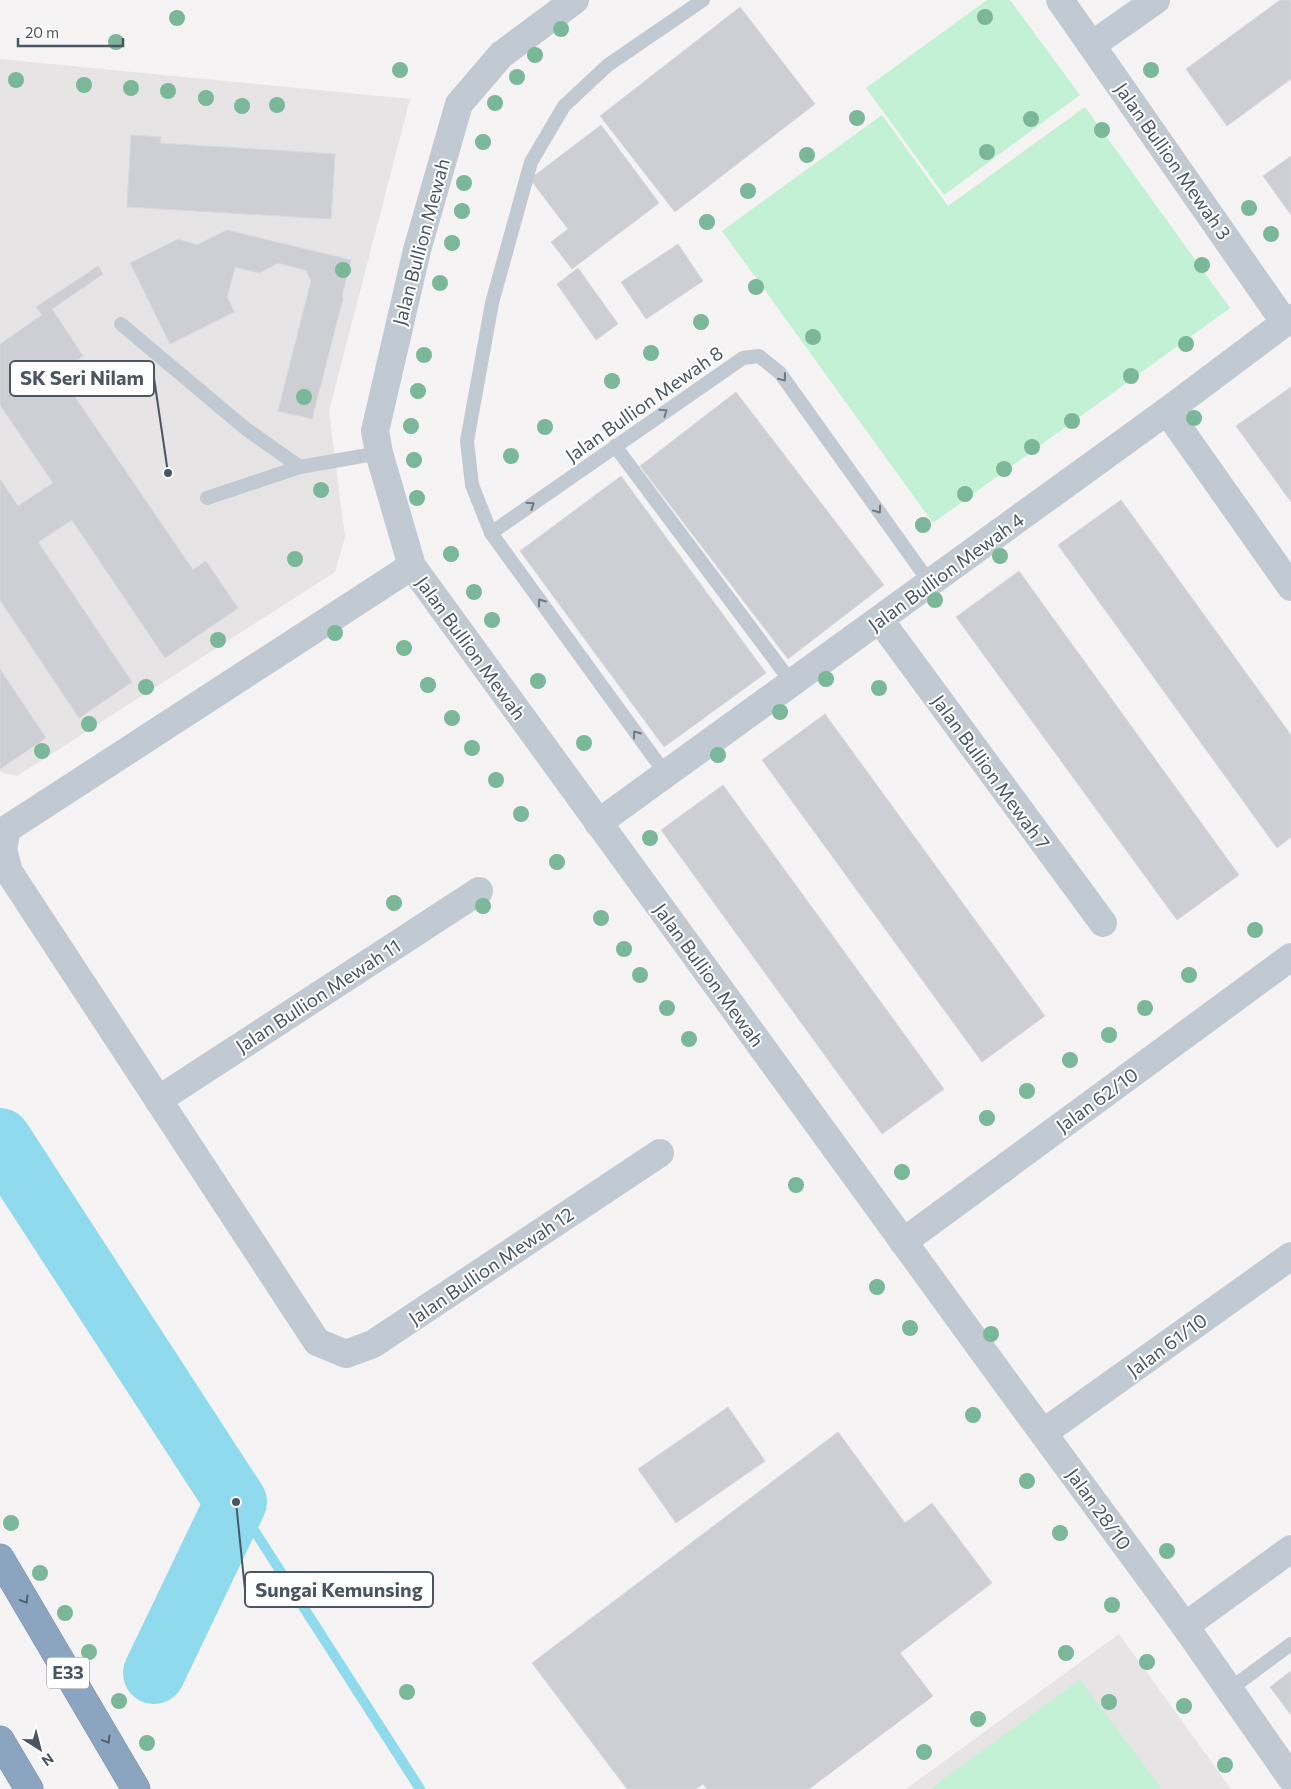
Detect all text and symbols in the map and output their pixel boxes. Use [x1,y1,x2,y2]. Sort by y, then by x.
scale bar [18,15,122,47]
text: 20 m [25,23,59,41]
street label: Jalan Bullion Mewah 3 [1111,78,1236,244]
street label: Jalan Bullion Mewah [387,156,454,328]
street label: Jalan Bullion Mewah 8 [561,341,727,467]
callout: SK Seri Nilam [10,361,154,396]
text: SK Seri Nilam [20,365,144,389]
one-way arrow [777,372,785,381]
one-way arrow [658,409,668,418]
one-way arrow [525,502,535,511]
one-way arrow [872,504,881,514]
street label: Jalan Bullion Mewah 4 [863,507,1028,636]
street label: Jalan Bullion Mewah [412,571,531,724]
one-way arrow [538,598,547,608]
street label: Jalan Bullion Mewah 7 [928,690,1055,853]
one-way arrow [633,730,642,740]
street label: Jalan Bullion Mewah [650,898,769,1051]
street label: Jalan Bullion Mewah 11 [231,934,404,1057]
street label: Jalan 62/10 [1051,1062,1142,1137]
street label: Jalan Bullion Mewah 12 [404,1202,578,1329]
street label: Jalan 61/10 [1122,1308,1211,1381]
street label: Jalan 28/10 [1062,1463,1137,1554]
callout: Sungai Kemunsing [245,1572,433,1607]
text: Sungai Kemunsing [255,1577,423,1601]
one-way arrow [18,1594,28,1603]
road number: E33 [47,1658,89,1689]
north arrow [15,1724,65,1774]
one-way arrow [101,1734,111,1743]
text: N [39,1750,57,1770]

